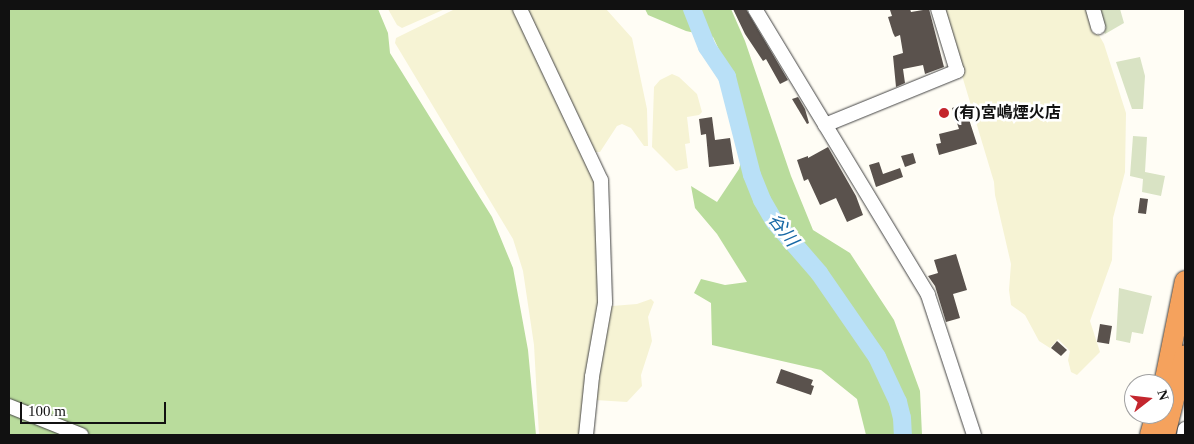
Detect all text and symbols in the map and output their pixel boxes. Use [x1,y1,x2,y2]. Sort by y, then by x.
place label: (有)宮嶋煙火店 [954,103,1061,123]
marker: (有)宮嶋煙火店 [938,107,950,119]
water label: 谷川 [763,209,803,251]
north arrow [1124,374,1174,424]
text: N [1154,388,1172,402]
scale bar [22,392,169,424]
text: 100 m [28,403,66,419]

